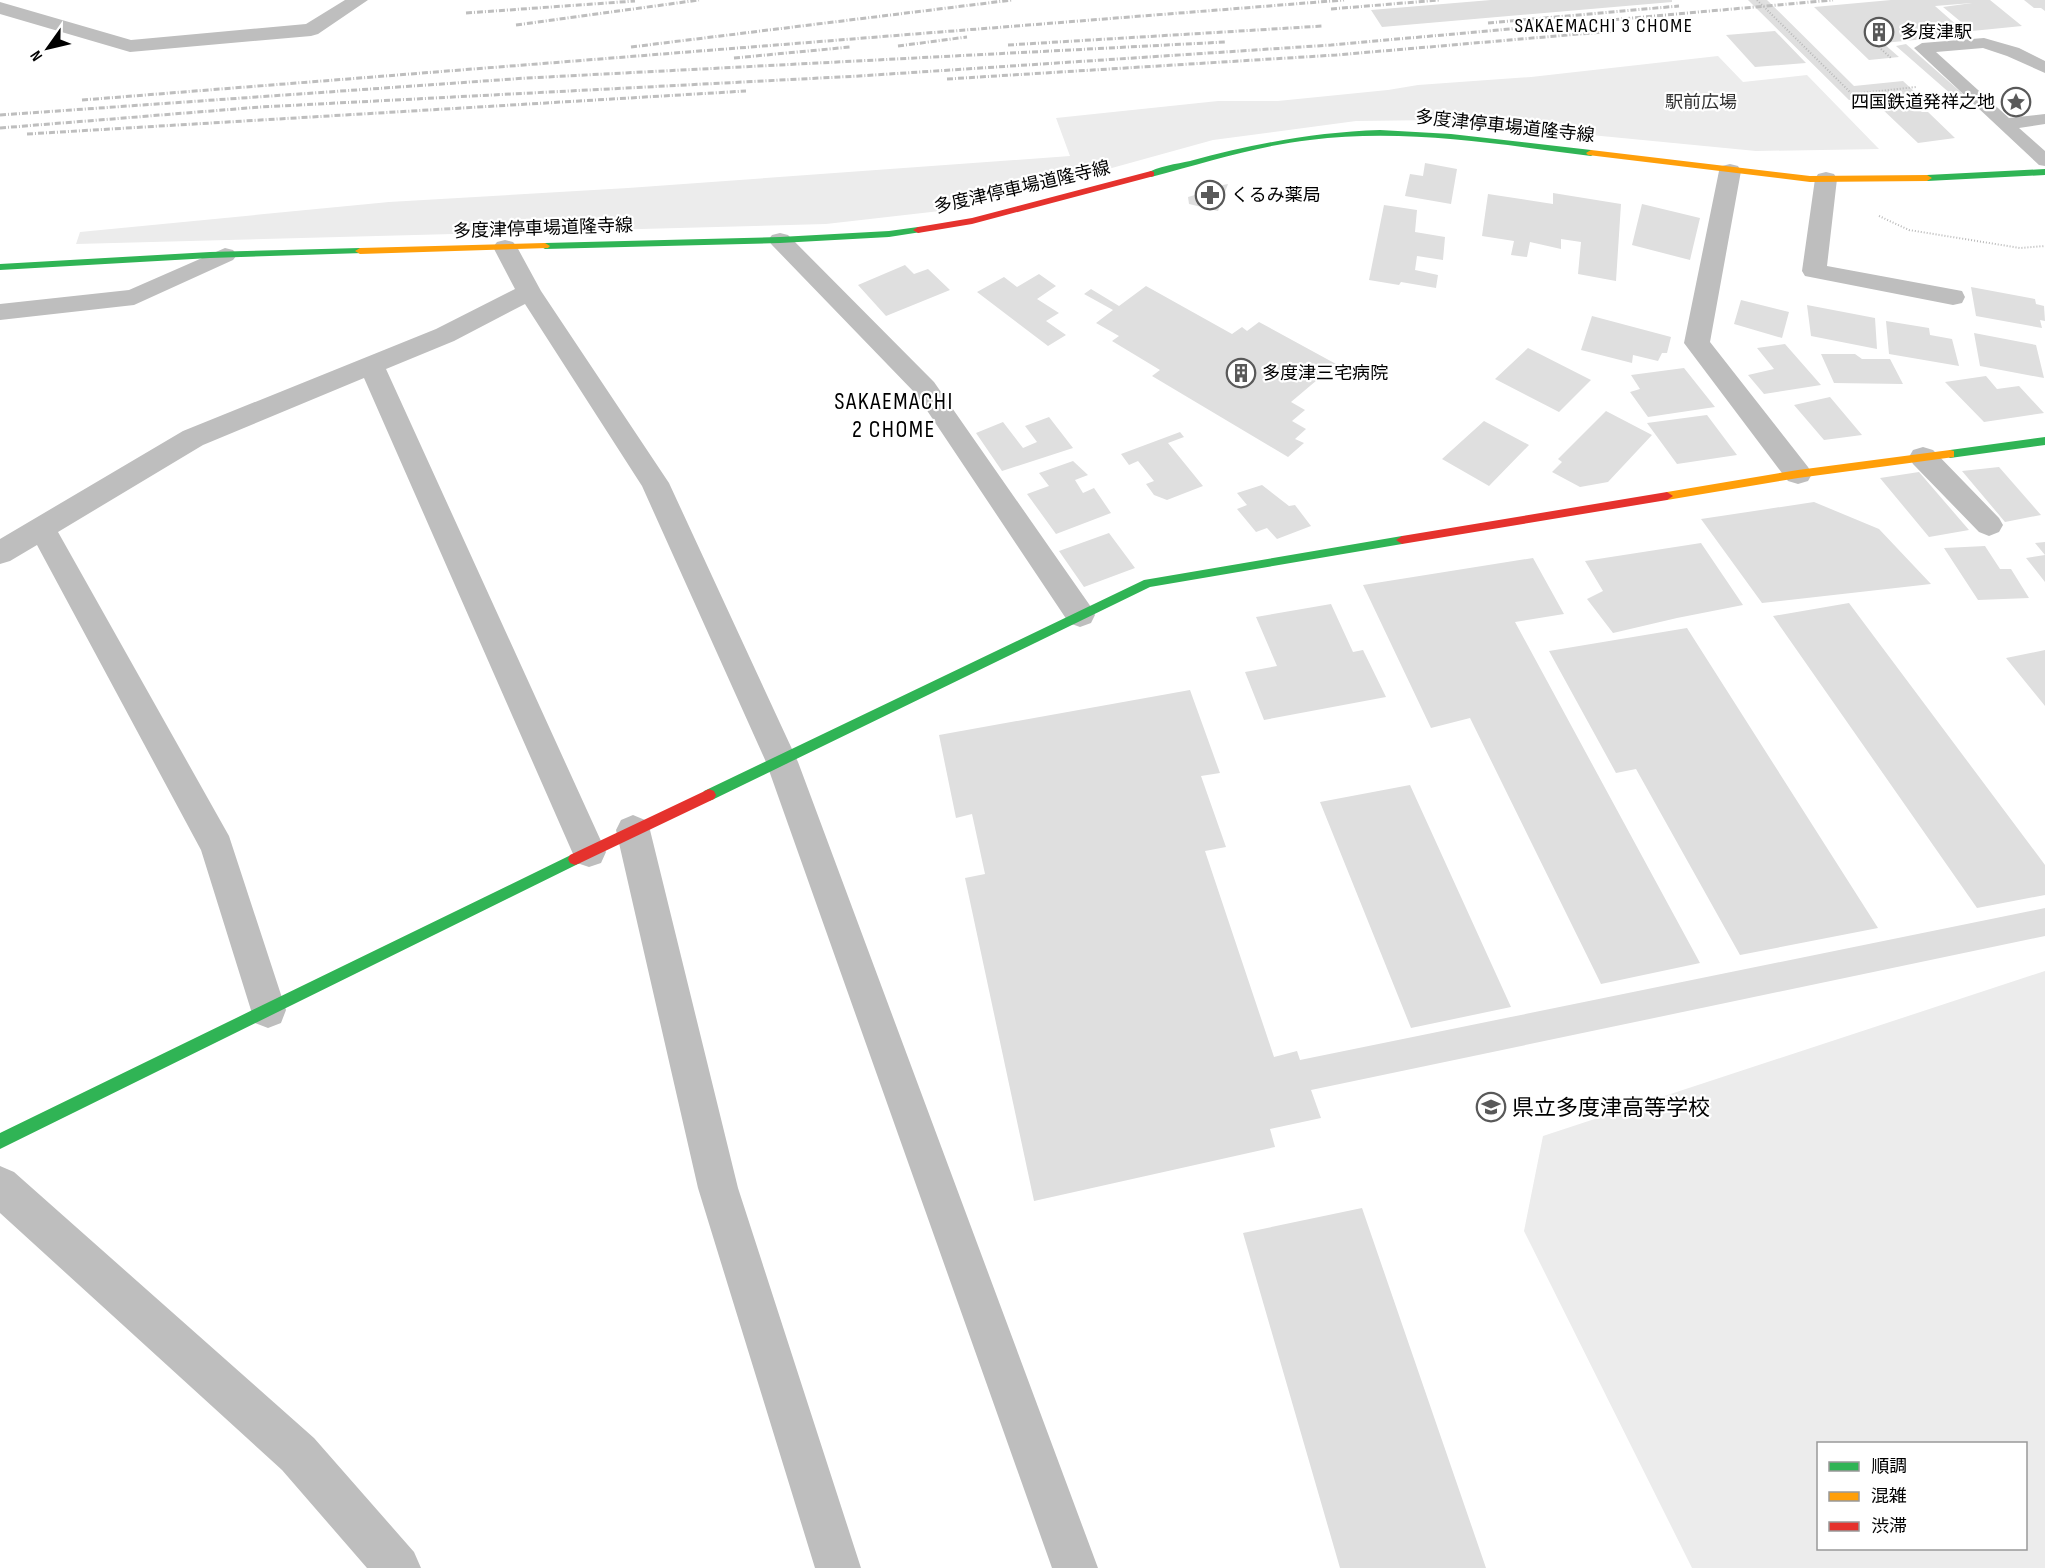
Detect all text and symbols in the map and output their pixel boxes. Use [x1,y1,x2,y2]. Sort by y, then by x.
district label: SAKAEMACHI 3 CHOME [1515,14,1693,38]
building icon: 多度津駅 [1863,16,1895,48]
north arrow [18,18,78,78]
place label: 多度津駅 [1900,22,1972,43]
text: N [27,47,47,64]
place icon: 四国鉄道発祥之地 [2000,86,2032,118]
park label: 駅前広場 [1665,92,1737,113]
place label: 四国鉄道発祥之地 [1851,92,1995,113]
street label: 多度津停車場道隆寺線 [1414,107,1596,146]
street label: 多度津停車場道隆寺線 [932,157,1112,218]
pharmacy icon: くるみ薬局 [1194,179,1226,211]
place label: くるみ薬局 [1231,185,1321,206]
street label: 多度津停車場道隆寺線 [453,215,633,242]
building icon: 多度津三宅病院 [1225,357,1257,389]
place label: 多度津三宅病院 [1262,363,1388,384]
district label: SAKAEMACHI 2 CHOME [834,387,954,444]
school or university icon: 県立多度津高等学校 [1475,1091,1507,1123]
place label: 県立多度津高等学校 [1512,1095,1710,1122]
legend [1817,1442,2027,1550]
text: 順調 [1871,1456,1907,1477]
text: 混雑 [1871,1486,1907,1507]
text: 渋滞 [1871,1516,1907,1537]

